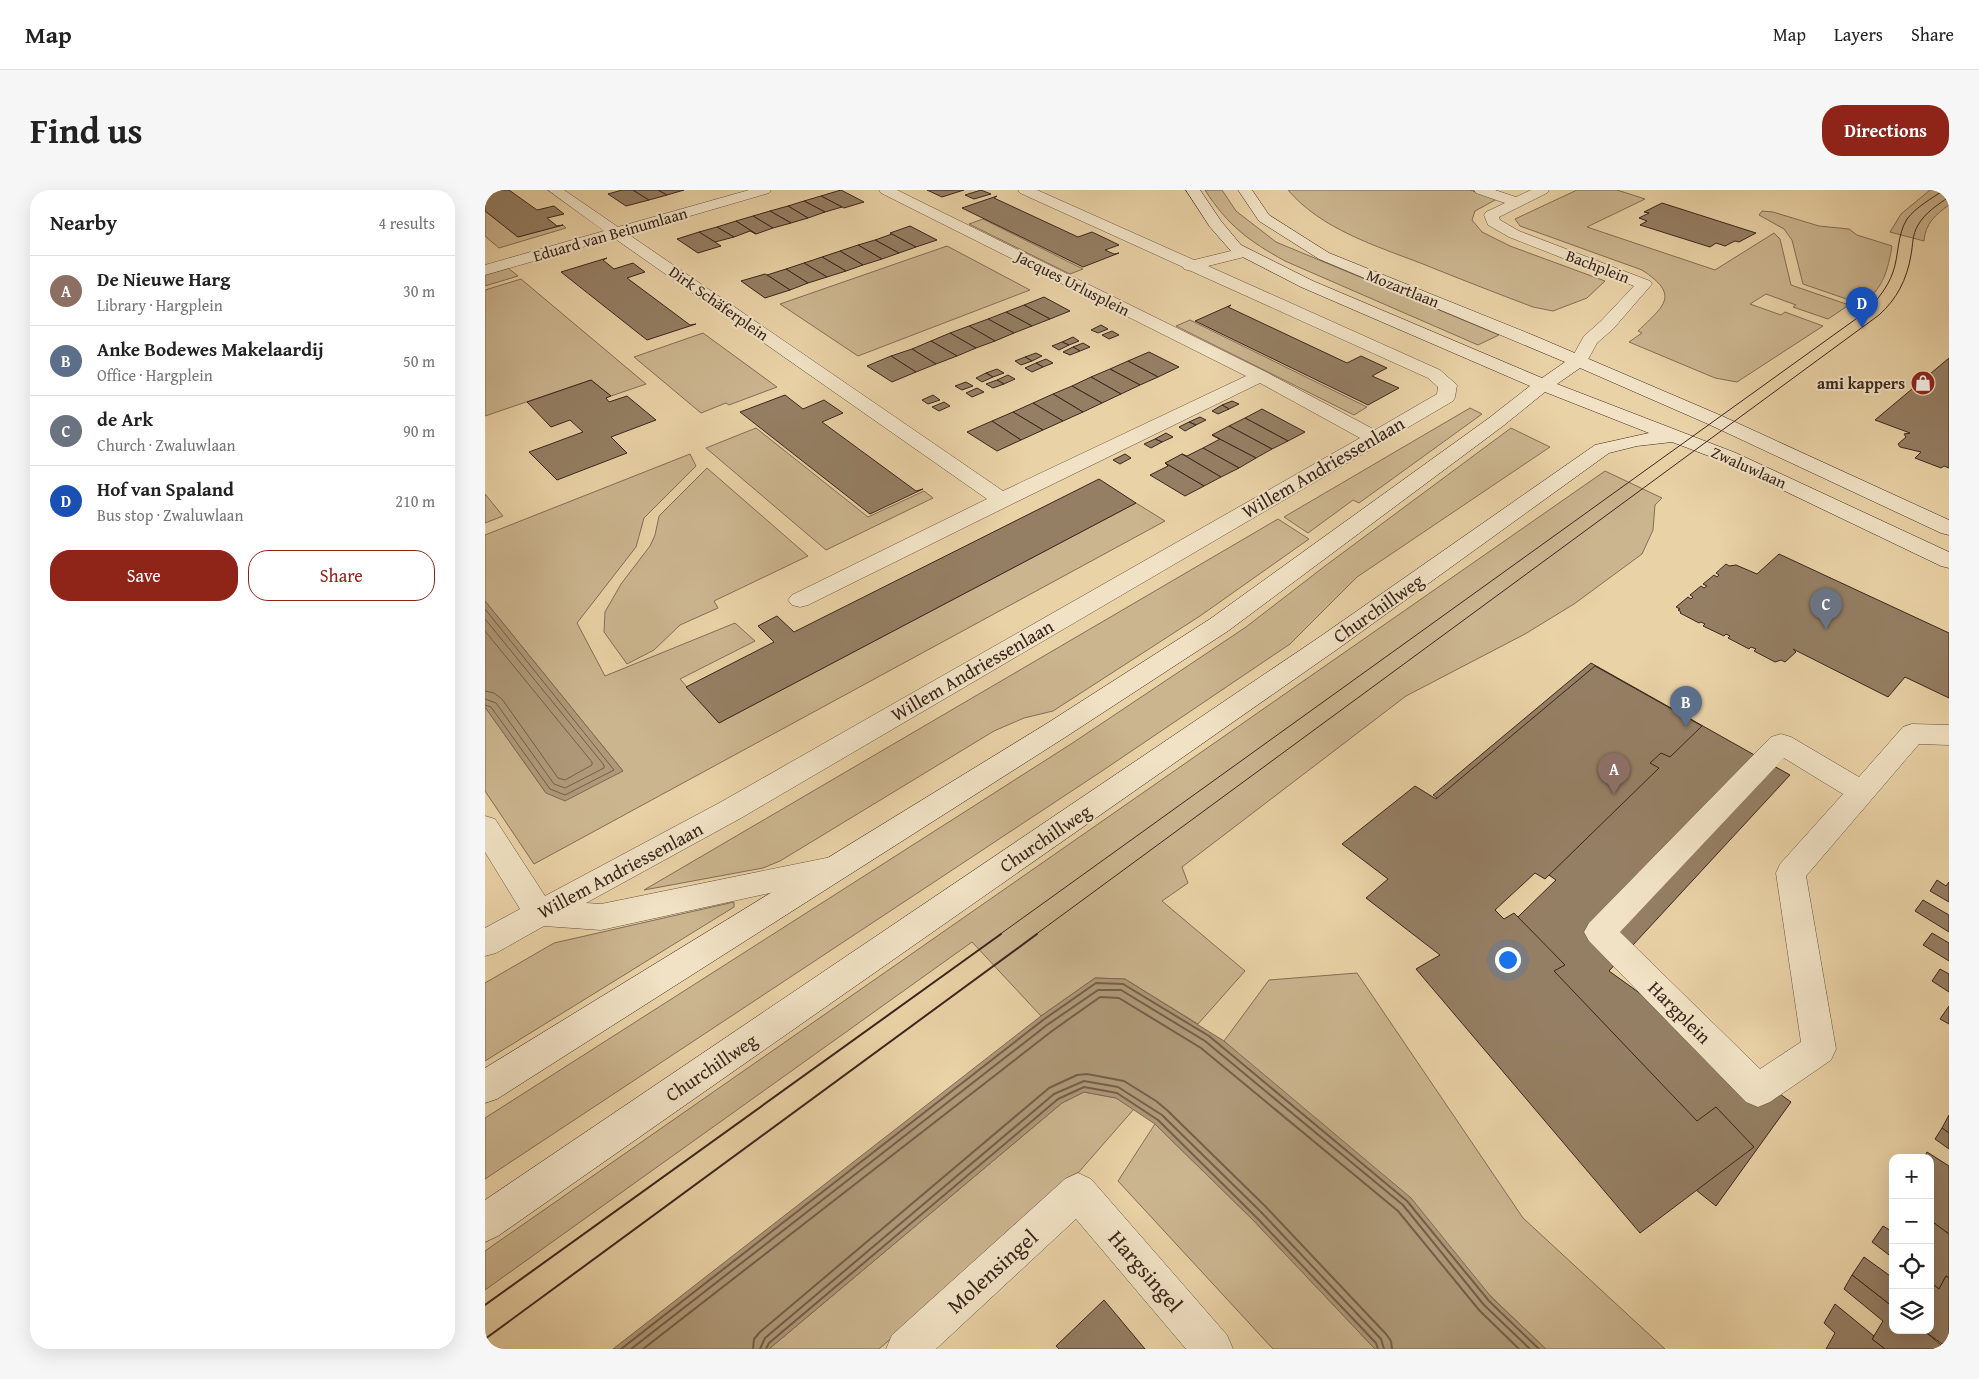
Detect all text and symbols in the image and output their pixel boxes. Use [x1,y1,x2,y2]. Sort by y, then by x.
text: Map [25,17,72,52]
text: Map [1773,21,1806,48]
text: Layers [1834,21,1883,48]
text: Share [1911,21,1954,48]
text: Find us [30,105,143,156]
button: Directions [1822,105,1949,156]
street label: Eduard van Beinumlaan [530,200,690,268]
text: Nearby [50,207,117,238]
text: 4 results [378,211,435,235]
street label: Jacques Urlusplein [1010,243,1134,322]
street label: Bachplein [1563,243,1633,289]
street label: Dirk Schäferplein [664,260,774,346]
street label: Mozartlaan [1363,263,1443,313]
text: De Nieuwe Harg [97,265,230,293]
text: A [61,279,71,303]
text: 30 m [403,279,435,303]
pin: D [1846,287,1878,328]
text: Library · Hargplein [97,293,223,317]
text: Anke Bodewes Makelaardij [97,335,324,363]
text: B [61,349,71,373]
text: 50 m [403,349,435,373]
text: Office · Hargplein [97,363,213,387]
shop icon: ami kappers [1910,370,1936,396]
place label: ami kappers [1817,371,1905,395]
text: de Ark [97,405,153,433]
street label: Willem Andriessenlaan [1236,409,1410,525]
text: C [61,419,71,443]
text: 90 m [403,419,435,443]
text: Church · Zwaluwlaan [97,433,236,457]
street label: Zwaluwlaan [1707,440,1791,494]
text: Hof van Spaland [97,475,234,503]
text: D [61,489,71,513]
text: 210 m [395,489,435,513]
text: Bus stop · Zwaluwlaan [97,503,243,527]
button: Save [50,550,238,601]
button: Share [248,550,435,601]
street label: Churchillweg [1327,566,1430,650]
pin: C [1810,588,1842,629]
street label: Willem Andriessenlaan [885,612,1059,728]
pin: B [1670,686,1702,727]
pin: A [1598,753,1630,794]
street label: Churchillweg [994,797,1097,879]
street label: Willem Andriessenlaan [532,814,708,926]
your location [1495,947,1521,973]
street label: Hargplein [1642,974,1718,1050]
street label: Churchillweg [660,1026,763,1108]
map controls [1889,1154,1934,1334]
button: + [1889,1154,1934,1199]
button: − [1889,1199,1934,1244]
street label: Molensingel [939,1221,1045,1321]
street label: Hargsingel [1101,1223,1191,1319]
button: locate [1889,1244,1934,1289]
button: layers [1889,1289,1934,1334]

